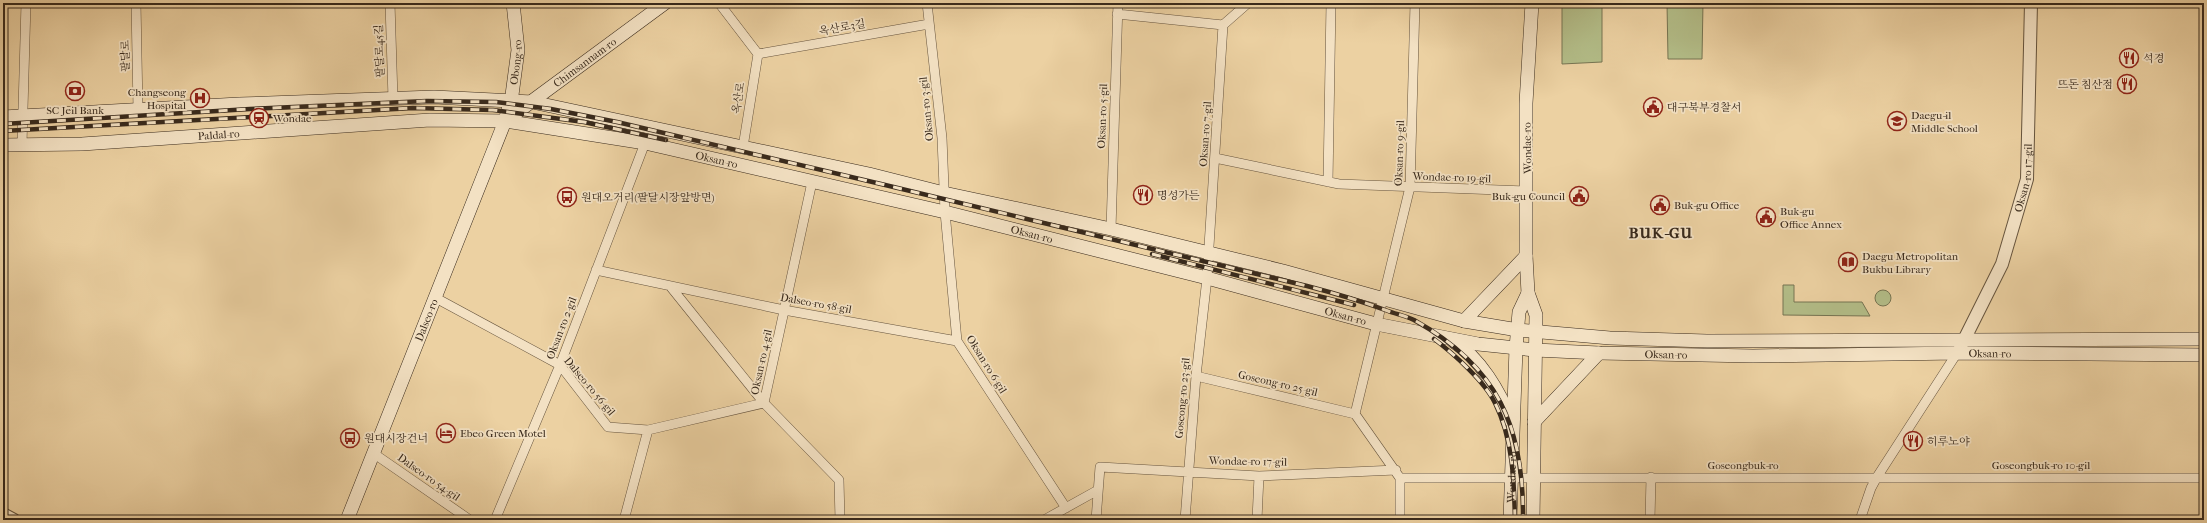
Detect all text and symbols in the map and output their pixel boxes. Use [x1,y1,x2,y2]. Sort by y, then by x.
street label: 옥산로3길 [818,17,866,38]
street label: 팔달로45길 [372,24,387,78]
street label: Chimsannam-ro [551,35,619,90]
street label: Obong-ro [507,39,525,86]
street label: 팔달로 [119,40,132,72]
restaurant icon: 석경 [2118,47,2140,69]
place label: 석경 [2143,52,2164,65]
restaurant icon: 뜨돈 침산점 [2116,73,2138,95]
street label: Oksan-ro 3-gil [917,76,936,142]
place label: 뜨돈 침산점 [2058,78,2113,91]
bank icon: SC Jeil Bank [64,80,86,102]
street label: 옥산로 [730,81,747,115]
street label: Oksan-ro 5-gil [1095,83,1110,149]
place label: Changseong Hospital [128,86,186,112]
hospital icon: Changseong Hospital [189,87,211,109]
public building icon: 대구북부경찰서 [1642,96,1664,118]
street label: Oksan-ro 7-gil [1197,101,1214,167]
place label: 대구북부경찰서 [1667,101,1741,114]
place label: SC Jeil Bank [46,104,104,117]
station icon: Wondae [248,107,270,129]
place label: Daegu-il Middle School [1911,109,1978,135]
school or university icon: Daegu-il Middle School [1886,110,1908,132]
place label: Wondae [272,112,312,125]
street label: Oksan-ro 9-gil [1392,120,1407,186]
street label: Wondae-ro [1521,122,1534,175]
street label: Paldal-ro [197,127,240,143]
street label: Oksan-ro 17-gil [2012,144,2035,214]
street label: Oksan-ro [694,149,739,171]
street label: Wondae-ro 19-gil [1411,170,1491,185]
restaurant icon: 명성가든 [1132,184,1154,206]
public building icon: Buk-gu Council [1568,185,1590,207]
bus stop icon: 원대오거리(팔달시장앞방면) [556,186,578,208]
place label: 명성가든 [1157,189,1200,202]
place label: Buk-gu Council [1492,190,1565,203]
place label: 원대오거리(팔달시장앞방면) [581,191,715,204]
public building icon: Buk-gu Office [1649,194,1671,216]
place label: Buk-gu Office [1674,199,1740,212]
place label: Buk-gu Office Annex [1780,205,1842,231]
public building icon: Buk-gu Office Annex [1755,206,1777,228]
street label: Oksan-ro [1009,223,1055,246]
district label: BUK-GU [1629,224,1693,242]
place label: Daegu Metropolitan Bukbu Library [1862,250,1959,276]
library icon: Daegu Metropolitan Bukbu Library [1837,251,1859,273]
street label: Dalseo-ro 58-gil [779,291,853,316]
street label: Oksan-ro 2-gil [544,295,579,361]
street label: Dalseo-ro [412,297,441,343]
street label: Oksan-ro [1323,304,1368,328]
street label: Oksan-ro 4-gil [748,328,775,396]
street label: Oksan-ro 6-gil [964,333,1010,396]
street label: Oksan-ro [1968,347,2012,360]
street label: Oksan-ro [1644,348,1688,362]
street label: Dalseo-ro 56-gil [561,354,618,418]
street label: Goseong-ro 23-gil [1172,357,1193,439]
street label: Goseong-ro 25-gil [1237,368,1319,399]
hotel icon: Ebeo Green Motel [435,422,457,444]
bus stop icon: 원대시장건너 [339,427,361,449]
place label: Ebeo Green Motel [460,427,546,440]
restaurant icon: 히루노야 [1902,430,1924,452]
place label: 원대시장건너 [364,432,428,445]
place label: 히루노야 [1927,435,1970,448]
street label: Dalseo-ro 54-gil [395,451,462,504]
street label: Wondae-ro [1505,451,1519,504]
street label: Wondae-ro 17-gil [1208,454,1287,469]
street label: Goseongbuk-ro [1707,459,1779,472]
street label: Goseongbuk-ro 10-gil [1992,459,2090,472]

